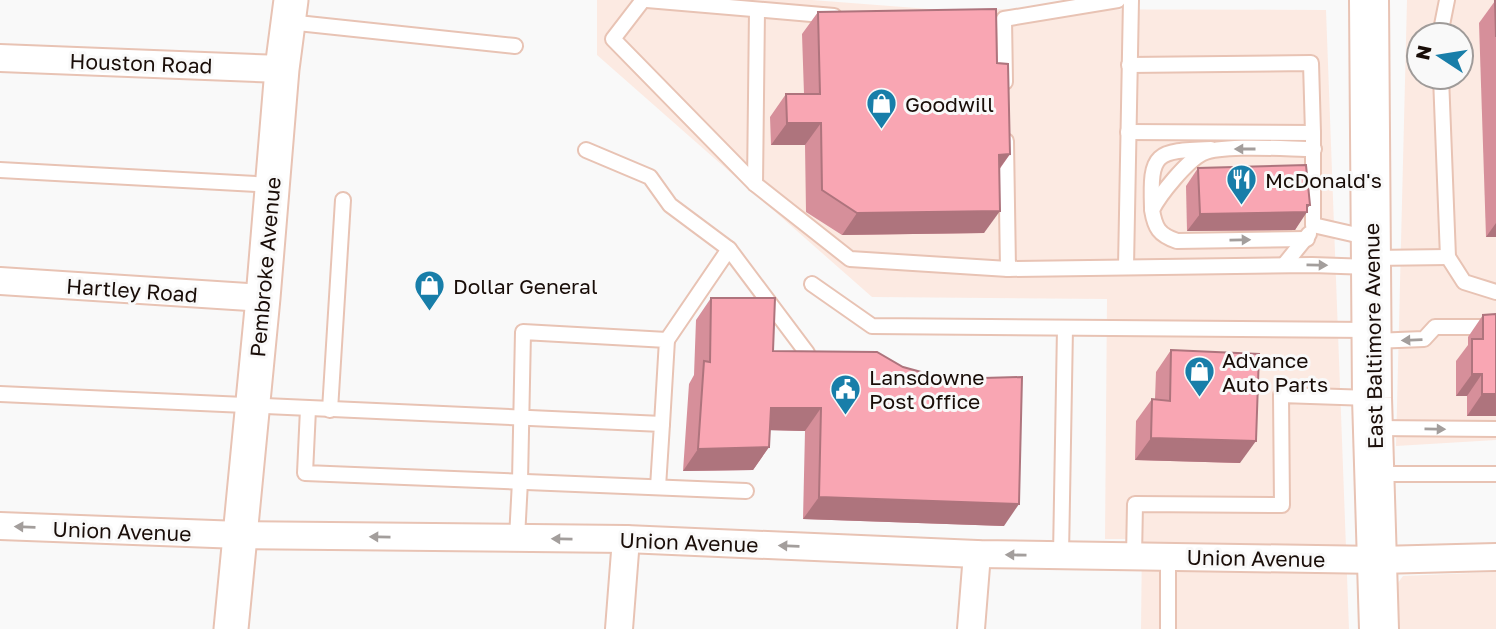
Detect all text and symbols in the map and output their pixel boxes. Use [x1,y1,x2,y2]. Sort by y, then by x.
north arrow [1405,21,1475,91]
text: N [1410,43,1436,62]
street label: Houston Road [69,48,213,78]
shop icon: Goodwill [865,87,899,131]
place label: Goodwill [905,91,994,117]
one-way arrow [1234,143,1256,155]
restaurant icon: McDonald's [1225,163,1259,207]
place label: McDonald's [1265,167,1382,193]
street label: Pembroke Avenue [244,176,286,358]
street label: East Baltimore Avenue [1358,223,1388,449]
one-way arrow [1229,234,1251,246]
one-way arrow [1306,260,1328,271]
shop icon: Dollar General [413,269,447,313]
street label: Hartley Road [65,272,199,308]
place label: Dollar General [453,273,598,299]
one-way arrow [1401,334,1423,345]
place label: Advance Auto Parts [1222,347,1328,397]
shop icon: Advance Auto Parts [1182,355,1216,399]
place label: Lansdowne Post Office [869,364,985,414]
public building icon: Lansdowne Post Office [829,372,863,416]
one-way arrow [1424,423,1446,435]
street label: Union Avenue [52,516,192,546]
one-way arrow [14,522,36,533]
street label: Union Avenue [619,527,759,557]
one-way arrow [369,531,391,542]
one-way arrow [550,533,572,544]
one-way arrow [778,541,800,552]
street label: Union Avenue [1186,544,1326,572]
one-way arrow [1005,549,1027,561]

